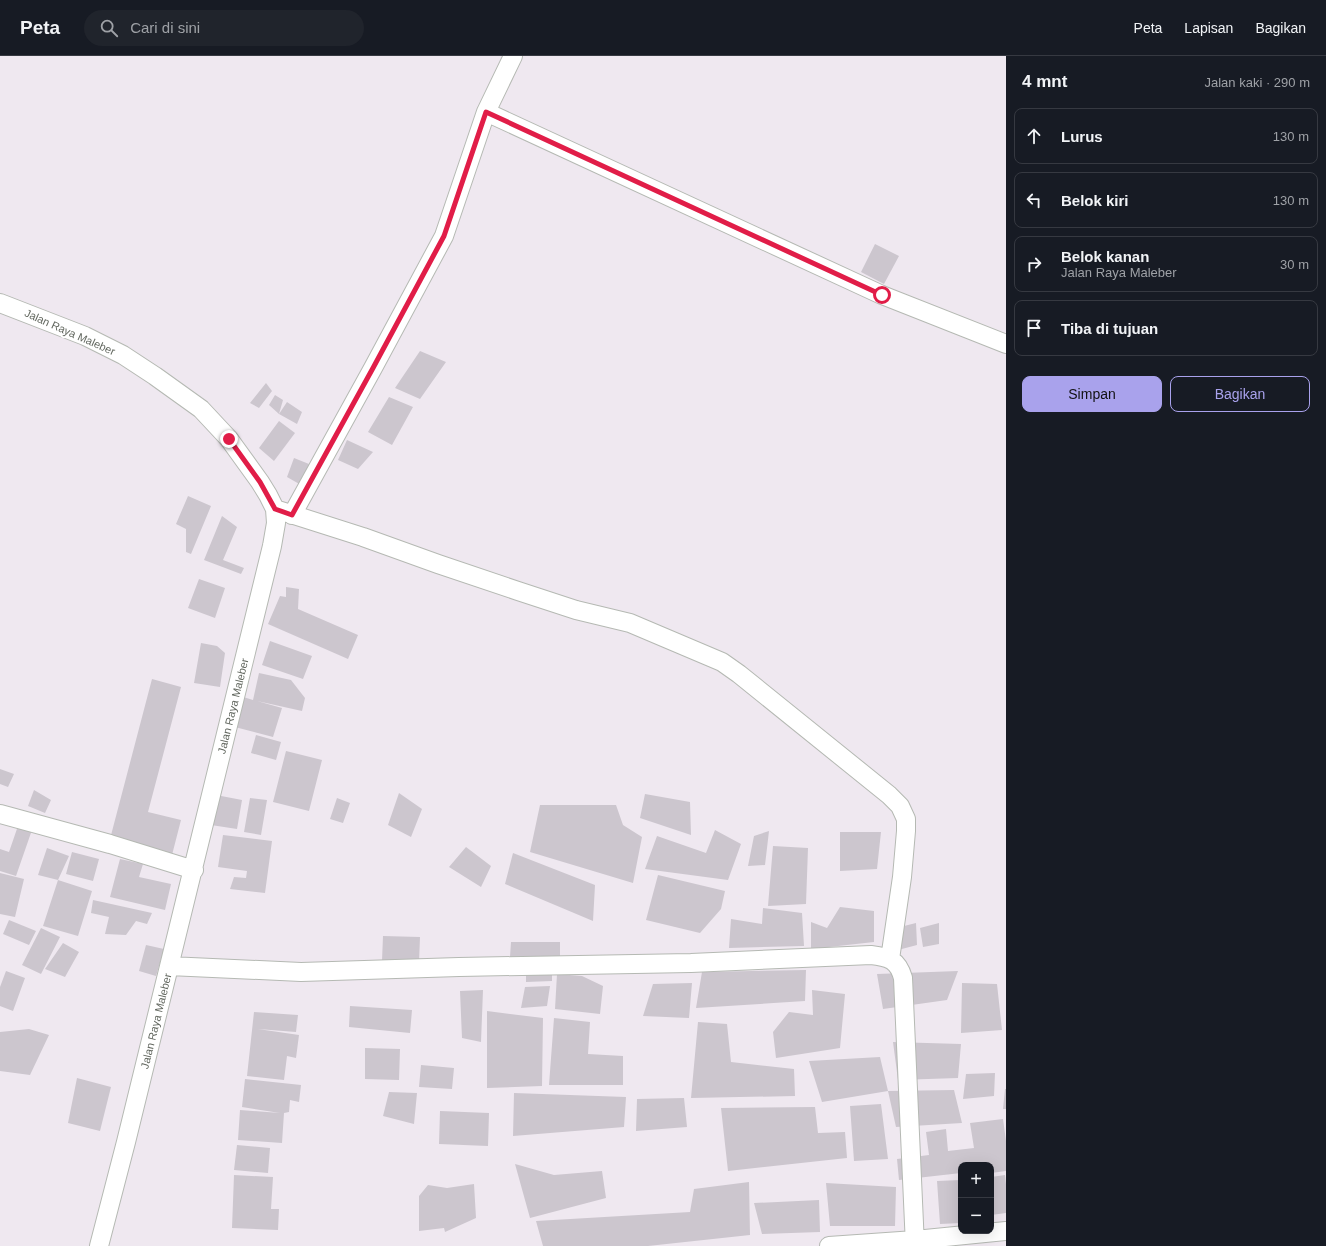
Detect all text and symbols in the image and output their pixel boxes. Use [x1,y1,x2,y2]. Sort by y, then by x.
search box [84,10,364,46]
text: Peta [20,17,60,38]
icon: search [98,17,120,39]
text: Cari di sini [130,19,200,36]
text: Peta [1134,20,1162,36]
text: Lapisan [1184,20,1233,36]
text: Bagikan [1255,20,1306,36]
text: 4 mnt [1022,72,1067,91]
text: Jalan kaki · 290 m [1205,75,1310,90]
icon: ahead [1023,125,1045,147]
text: Lurus [1061,128,1103,145]
text: 130 m [1273,129,1309,144]
icon: left [1023,189,1045,211]
text: Belok kiri [1061,192,1129,209]
text: 130 m [1273,193,1309,208]
text: Belok kanan [1061,248,1149,265]
icon: right [1023,253,1045,275]
text: 30 m [1280,257,1309,272]
text: Jalan Raya Maleber [1061,265,1177,280]
route start [873,286,891,304]
street label: Jalan Raya Maleber [23,307,117,358]
icon: arrive [1023,317,1045,339]
text: Tiba di tujuan [1061,320,1158,337]
button: Simpan [1022,376,1162,412]
button: Bagikan [1170,376,1310,412]
route end [220,430,238,448]
street label: Jalan Raya Maleber [215,657,251,755]
street label: Jalan Raya Maleber [138,972,174,1070]
map controls [958,1162,994,1234]
button: + [958,1162,994,1198]
button: − [958,1198,994,1234]

